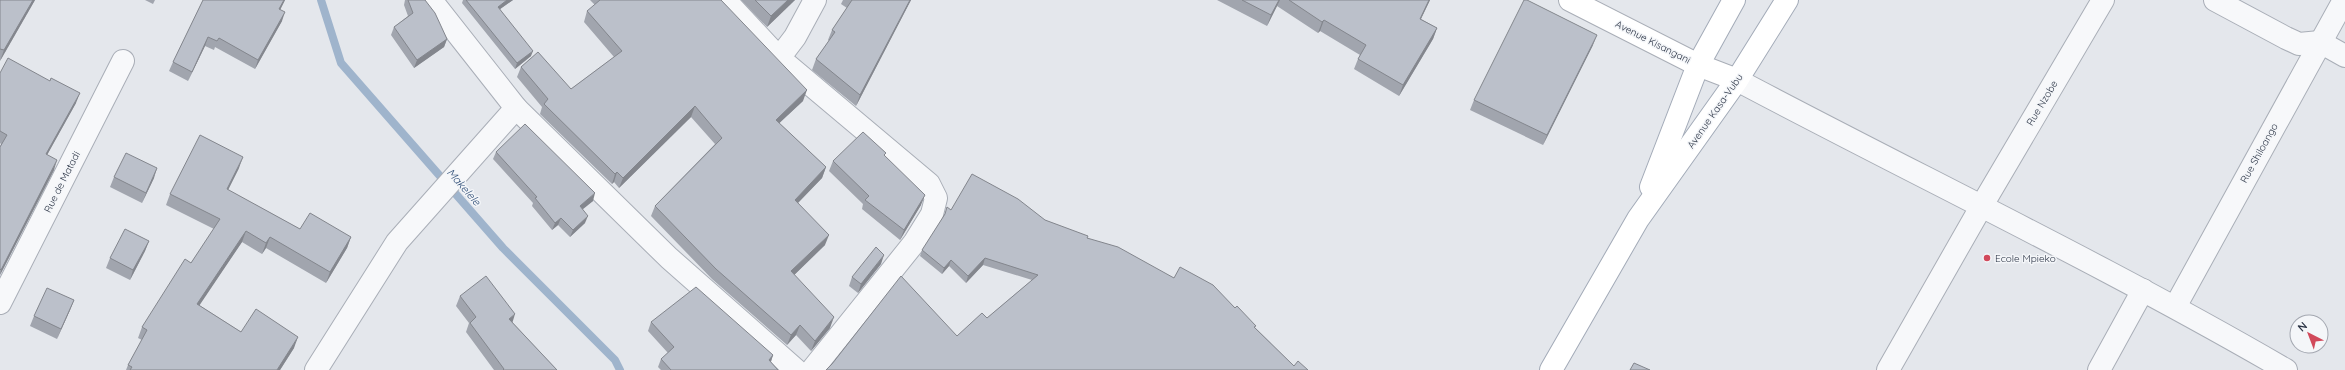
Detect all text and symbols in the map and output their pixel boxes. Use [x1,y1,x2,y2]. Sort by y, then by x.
street label: Avenue Kisangani [1613,17,1693,67]
street label: Avenue Kasa-Vubu [1684,71,1746,151]
street label: Rue Nzobe [2023,78,2061,128]
street label: Rue Shiloango [2237,121,2281,185]
street label: Rue de Matadi [41,149,83,215]
water label: Makelele [444,165,485,209]
place label: Ecole Mpieko [1995,252,2056,265]
marker: Ecole Mpieko [1982,253,1992,263]
north arrow [2289,314,2329,354]
text: N [2295,319,2310,334]

